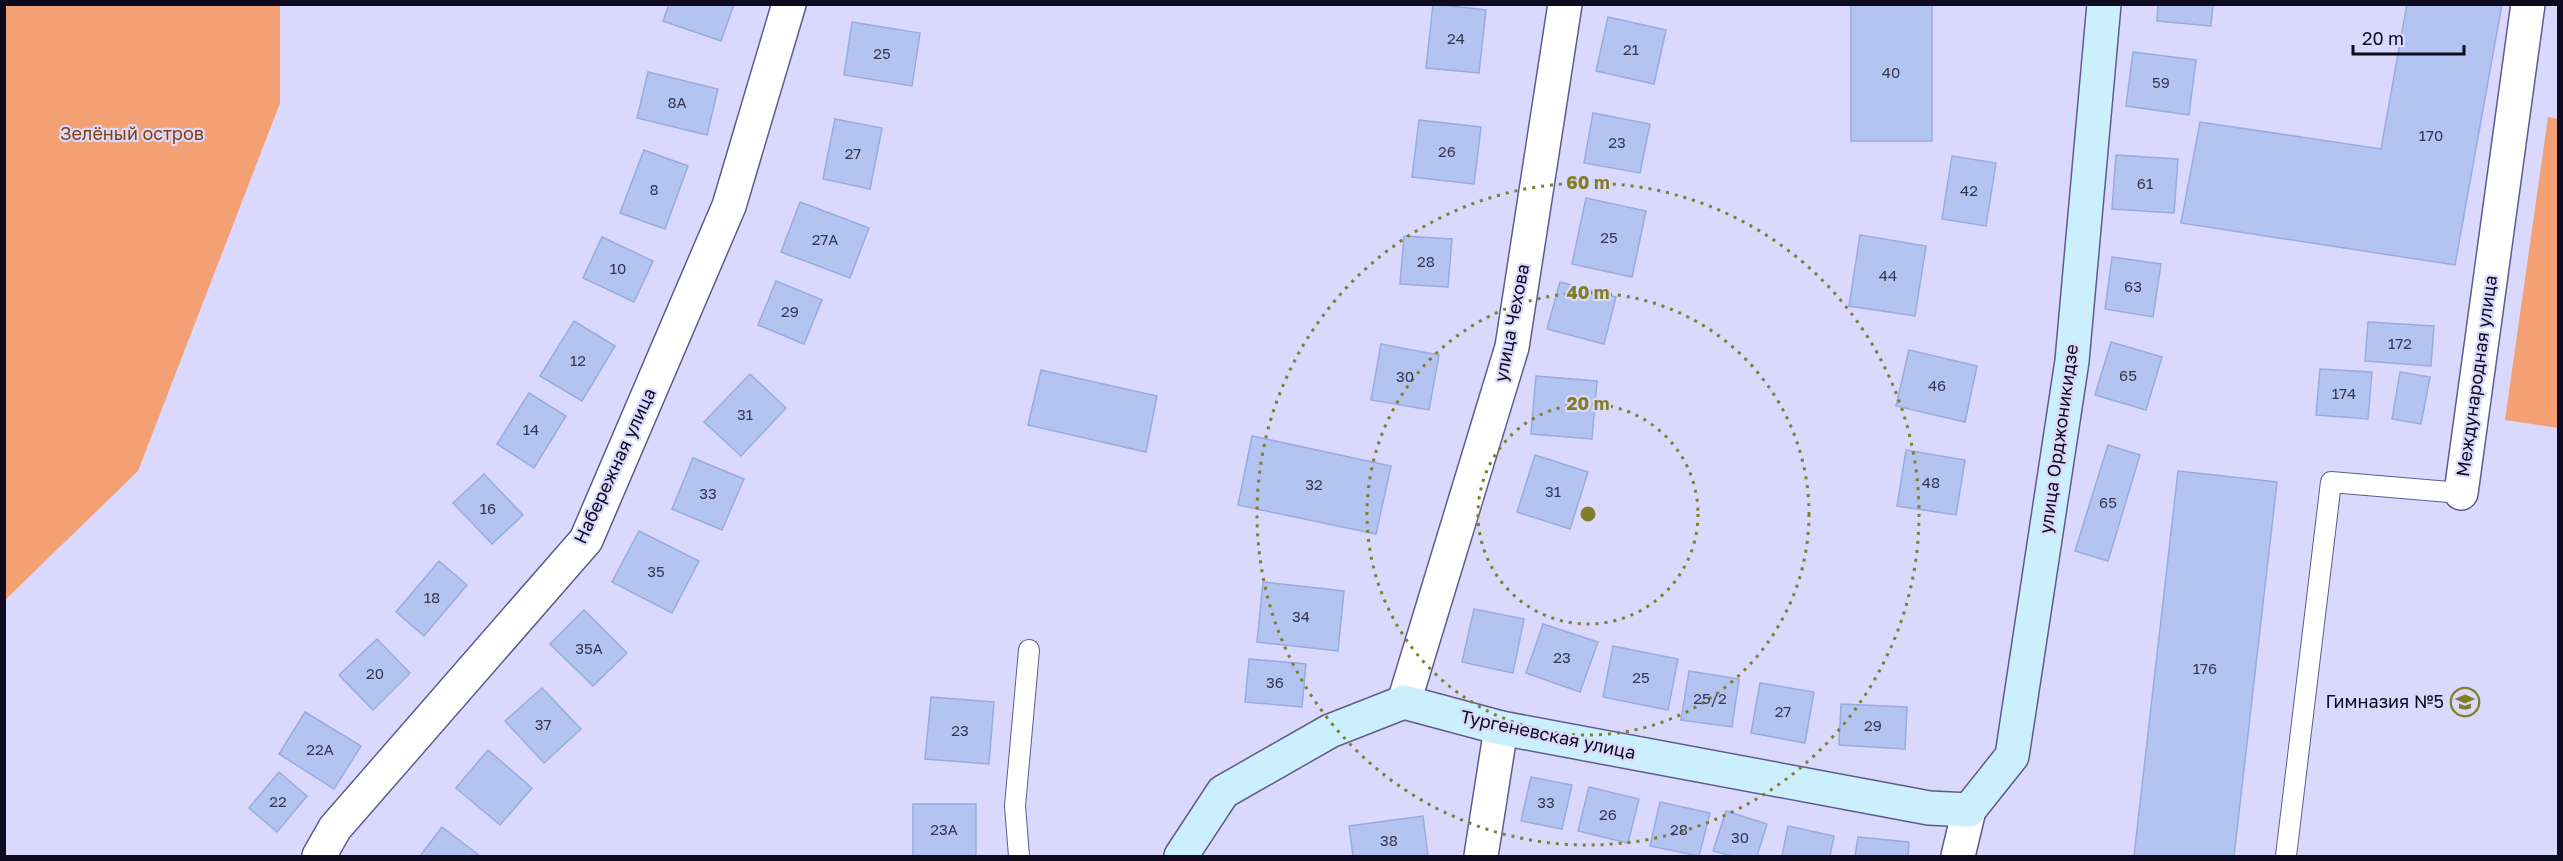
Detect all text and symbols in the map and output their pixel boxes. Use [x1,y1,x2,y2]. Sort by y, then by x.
scale bar [2353,18,2464,56]
text: 20 m [2362,27,2404,49]
house number: 24 [1447,29,1465,47]
house number: 21 [1623,40,1639,58]
house number: 25 [873,44,891,62]
house number: 40 [1882,63,1900,81]
house number: 59 [2152,73,2170,91]
house number: 8А [667,93,687,111]
park label: Зелёный остров [60,122,204,144]
house number: 170 [2419,126,2443,144]
house number: 23 [1608,133,1626,151]
house number: 26 [1438,142,1456,160]
house number: 27 [845,144,861,162]
text: 60 m [1566,171,1610,193]
house number: 61 [2137,174,2153,192]
house number: 8 [649,180,659,198]
house number: 42 [1960,181,1978,199]
house number: 25 [1600,228,1618,246]
house number: 27А [812,230,838,248]
house number: 28 [1417,252,1435,270]
house number: 10 [610,259,626,277]
street label: улица Чехова [1489,262,1533,384]
house number: 44 [1879,266,1897,284]
street label: Международная улица [2451,274,2501,478]
house number: 63 [2124,277,2142,295]
text: 40 m [1566,281,1610,303]
house number: 29 [781,302,799,320]
house number: 172 [2388,334,2412,352]
street label: улица Орджоникидзе [2034,343,2082,535]
house number: 12 [570,351,586,369]
house number: 65 [2119,366,2137,384]
house number: 30 [1396,367,1414,385]
house number: 46 [1928,376,1946,394]
street label: Набережная улица [568,384,660,547]
house number: 174 [2332,384,2356,402]
text: 20 m [1567,392,1609,414]
house number: 31 [737,405,753,423]
house number: 14 [523,420,539,438]
house number: 48 [1922,473,1940,491]
house number: 32 [1305,475,1323,493]
house number: 31 [1545,482,1561,500]
house number: 33 [699,484,717,502]
house number: 65 [2099,493,2117,511]
house number: 16 [480,499,496,517]
centre of rings [1578,504,1598,524]
house number: 35 [647,562,665,580]
house number: 18 [424,588,440,606]
house number: 34 [1292,607,1310,625]
house number: 35А [575,639,603,657]
house number: 23 [1553,648,1571,666]
house number: 176 [2193,659,2217,677]
house number: 20 [366,664,384,682]
house number: 25 [1632,668,1650,686]
house number: 36 [1266,673,1284,691]
school or university icon: Гимназия №5 [2449,686,2481,718]
house number: 25/2 [1693,689,1727,707]
place label: Гимназия №5 [2325,690,2444,712]
house number: 27 [1775,702,1791,720]
street label: Тургеневская улица [1459,705,1638,763]
house number: 37 [535,715,551,733]
house number: 29 [1864,716,1882,734]
house number: 23 [951,721,969,739]
house number: 22А [306,740,334,758]
house number: 22 [269,792,287,810]
house number: 33 [1537,793,1555,811]
house number: 26 [1599,805,1617,823]
house number: 23А [930,820,958,838]
house number: 28 [1670,820,1688,838]
house number: 30 [1731,828,1749,846]
house number: 38 [1380,831,1398,849]

